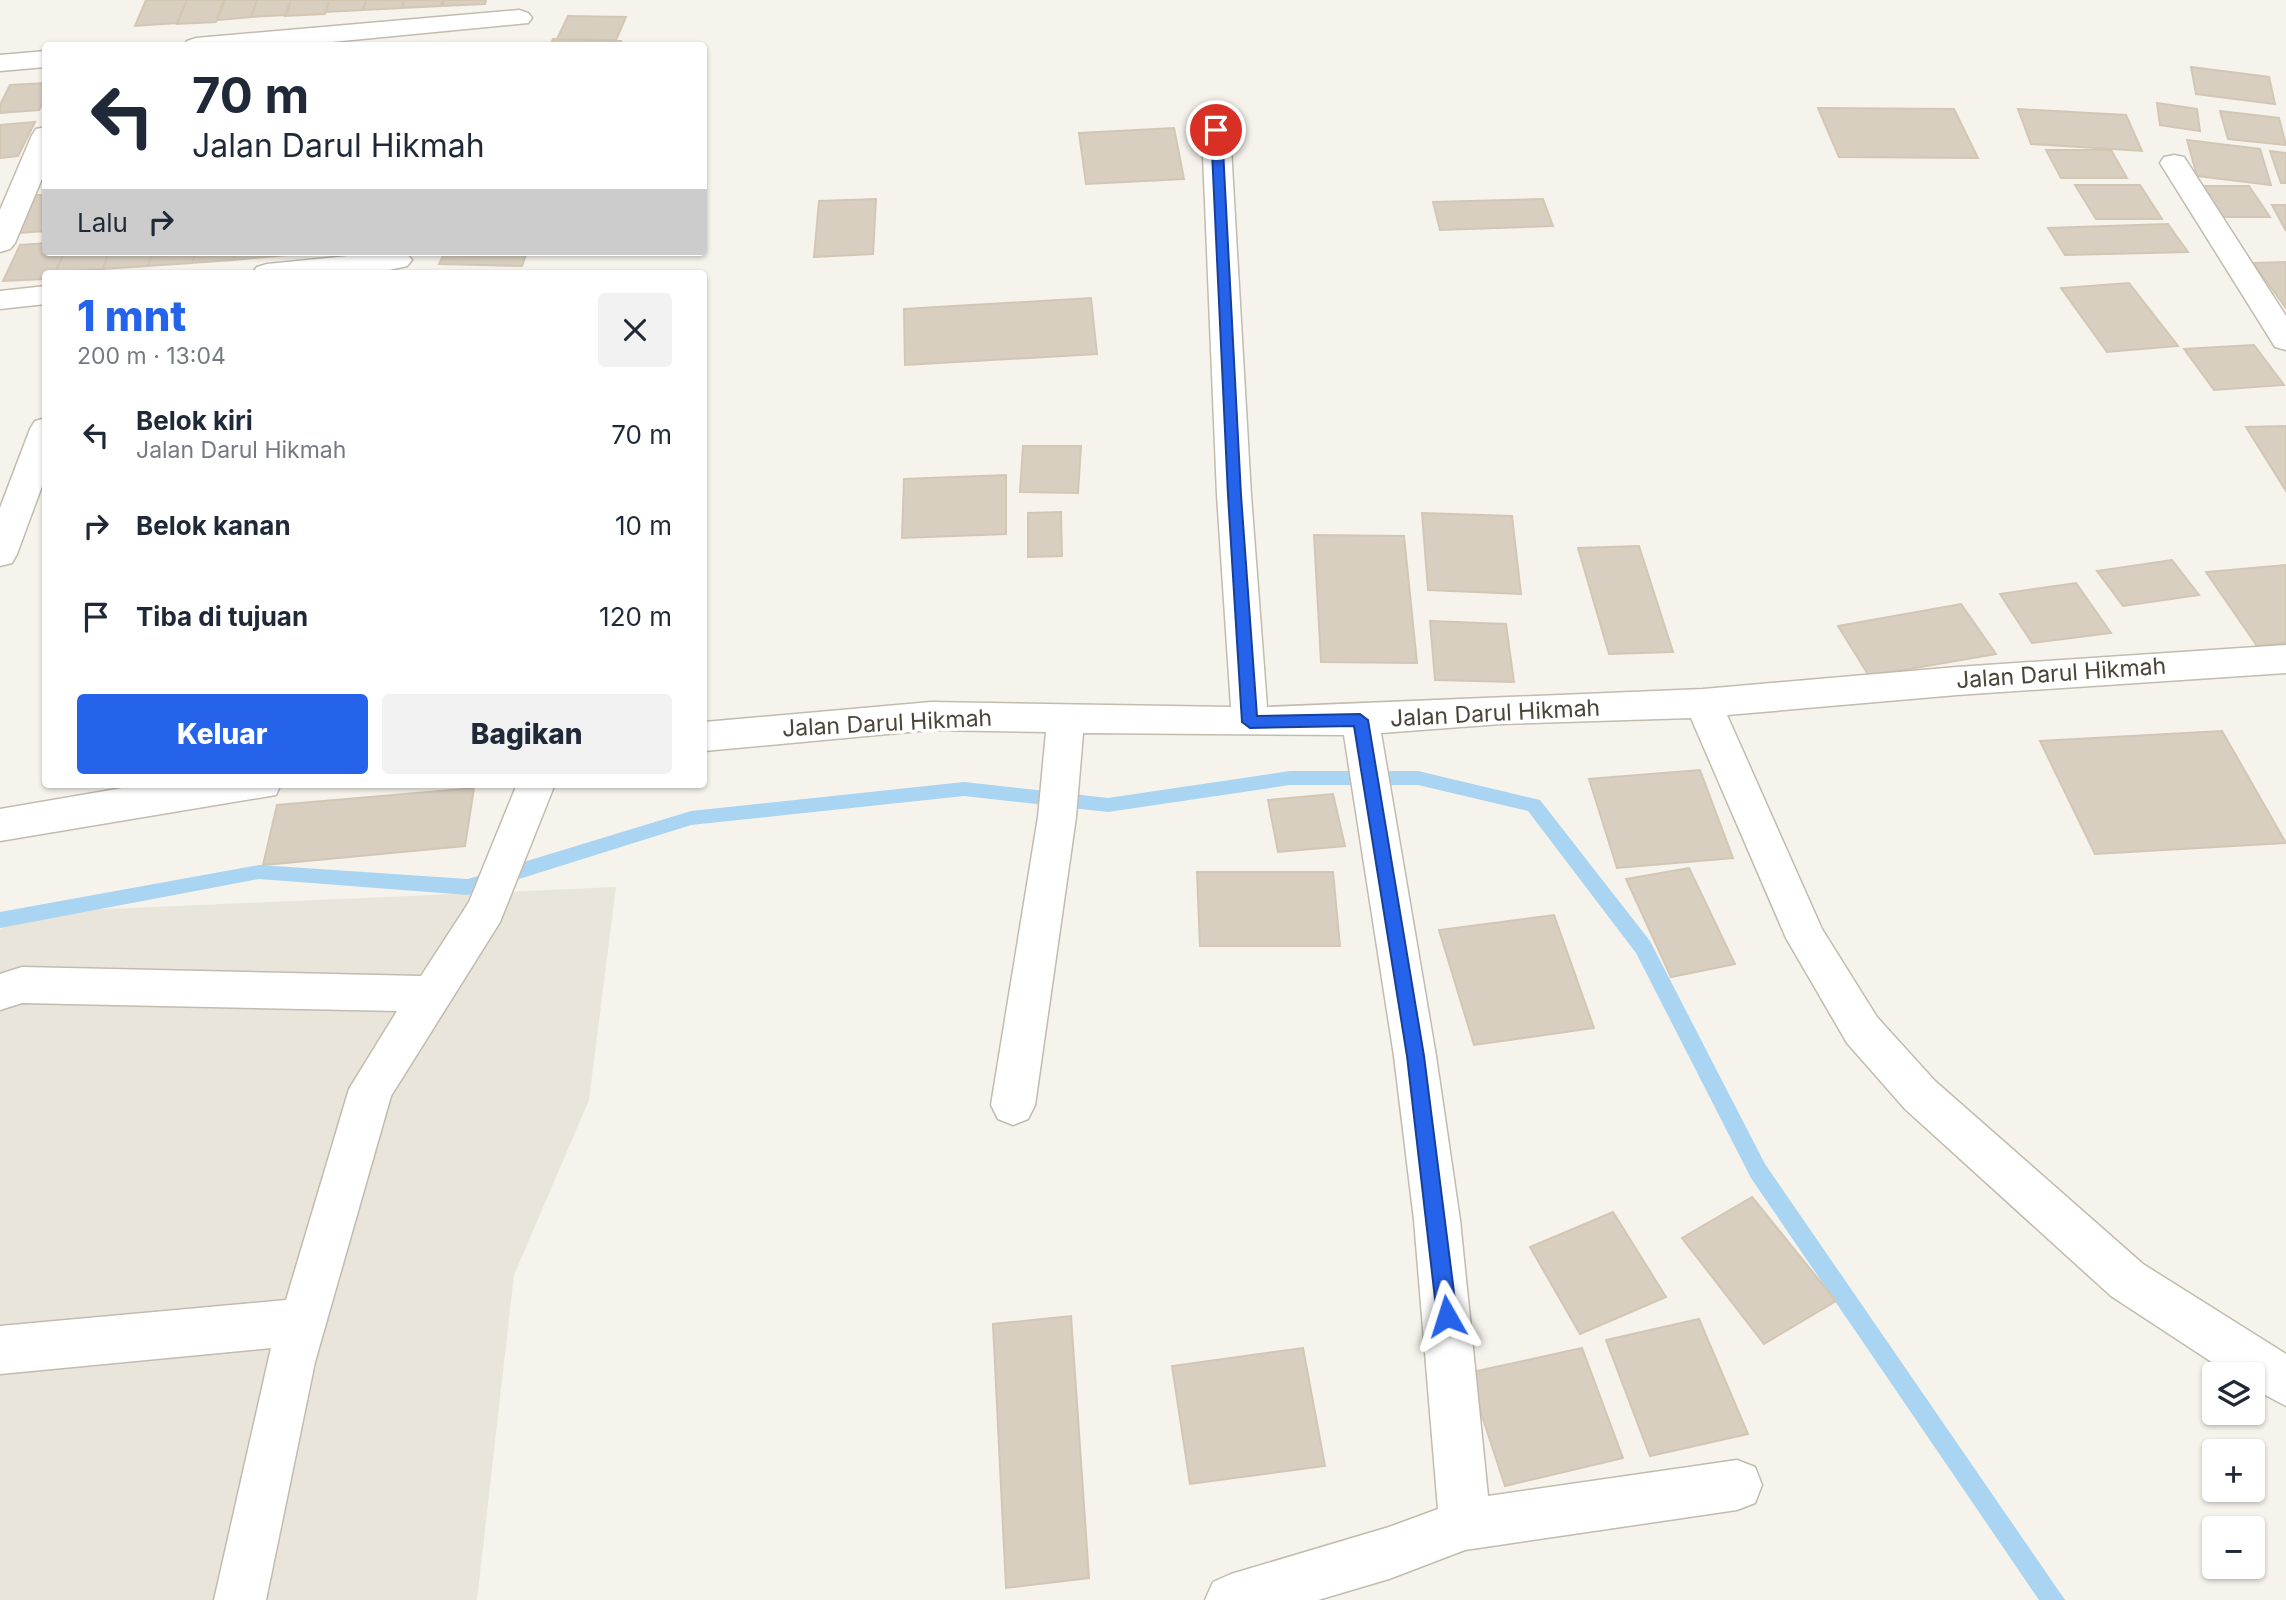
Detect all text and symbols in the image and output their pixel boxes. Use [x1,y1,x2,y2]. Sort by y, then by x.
text: 70 m [192,66,309,125]
icon: left [77,70,168,161]
pin [1186,100,1246,160]
icon: arrive [1197,111,1235,149]
text: Jalan Darul Hikmah [192,126,485,165]
icon: right [142,203,180,241]
text: Lalu [77,207,128,238]
text: 1 mnt [77,290,186,341]
button: close [598,293,672,367]
text: 200 m · 13:04 [77,342,226,370]
text: Belok kiri [136,405,253,436]
icon: left [77,416,115,454]
text: 70 m [611,419,672,450]
text: Jalan Darul Hikmah [136,436,346,464]
icon: right [77,507,115,545]
text: Belok kanan [136,510,291,541]
text: 10 m [615,510,672,541]
icon: arrive [77,598,115,636]
text: Tiba di tujuan [136,601,308,632]
text: 120 m [599,601,672,632]
street label: Jalan Darul Hikmah [1955,652,2167,694]
button: Keluar [77,694,368,774]
button: Bagikan [382,694,672,774]
street label: Jalan Darul Hikmah [1389,694,1601,732]
street label: Jalan Darul Hikmah [781,704,993,742]
position arrow [1410,1279,1484,1353]
map controls [2202,1362,2265,1579]
button: layers [2202,1362,2265,1425]
button: + [2202,1439,2265,1502]
button: − [2202,1516,2265,1579]

